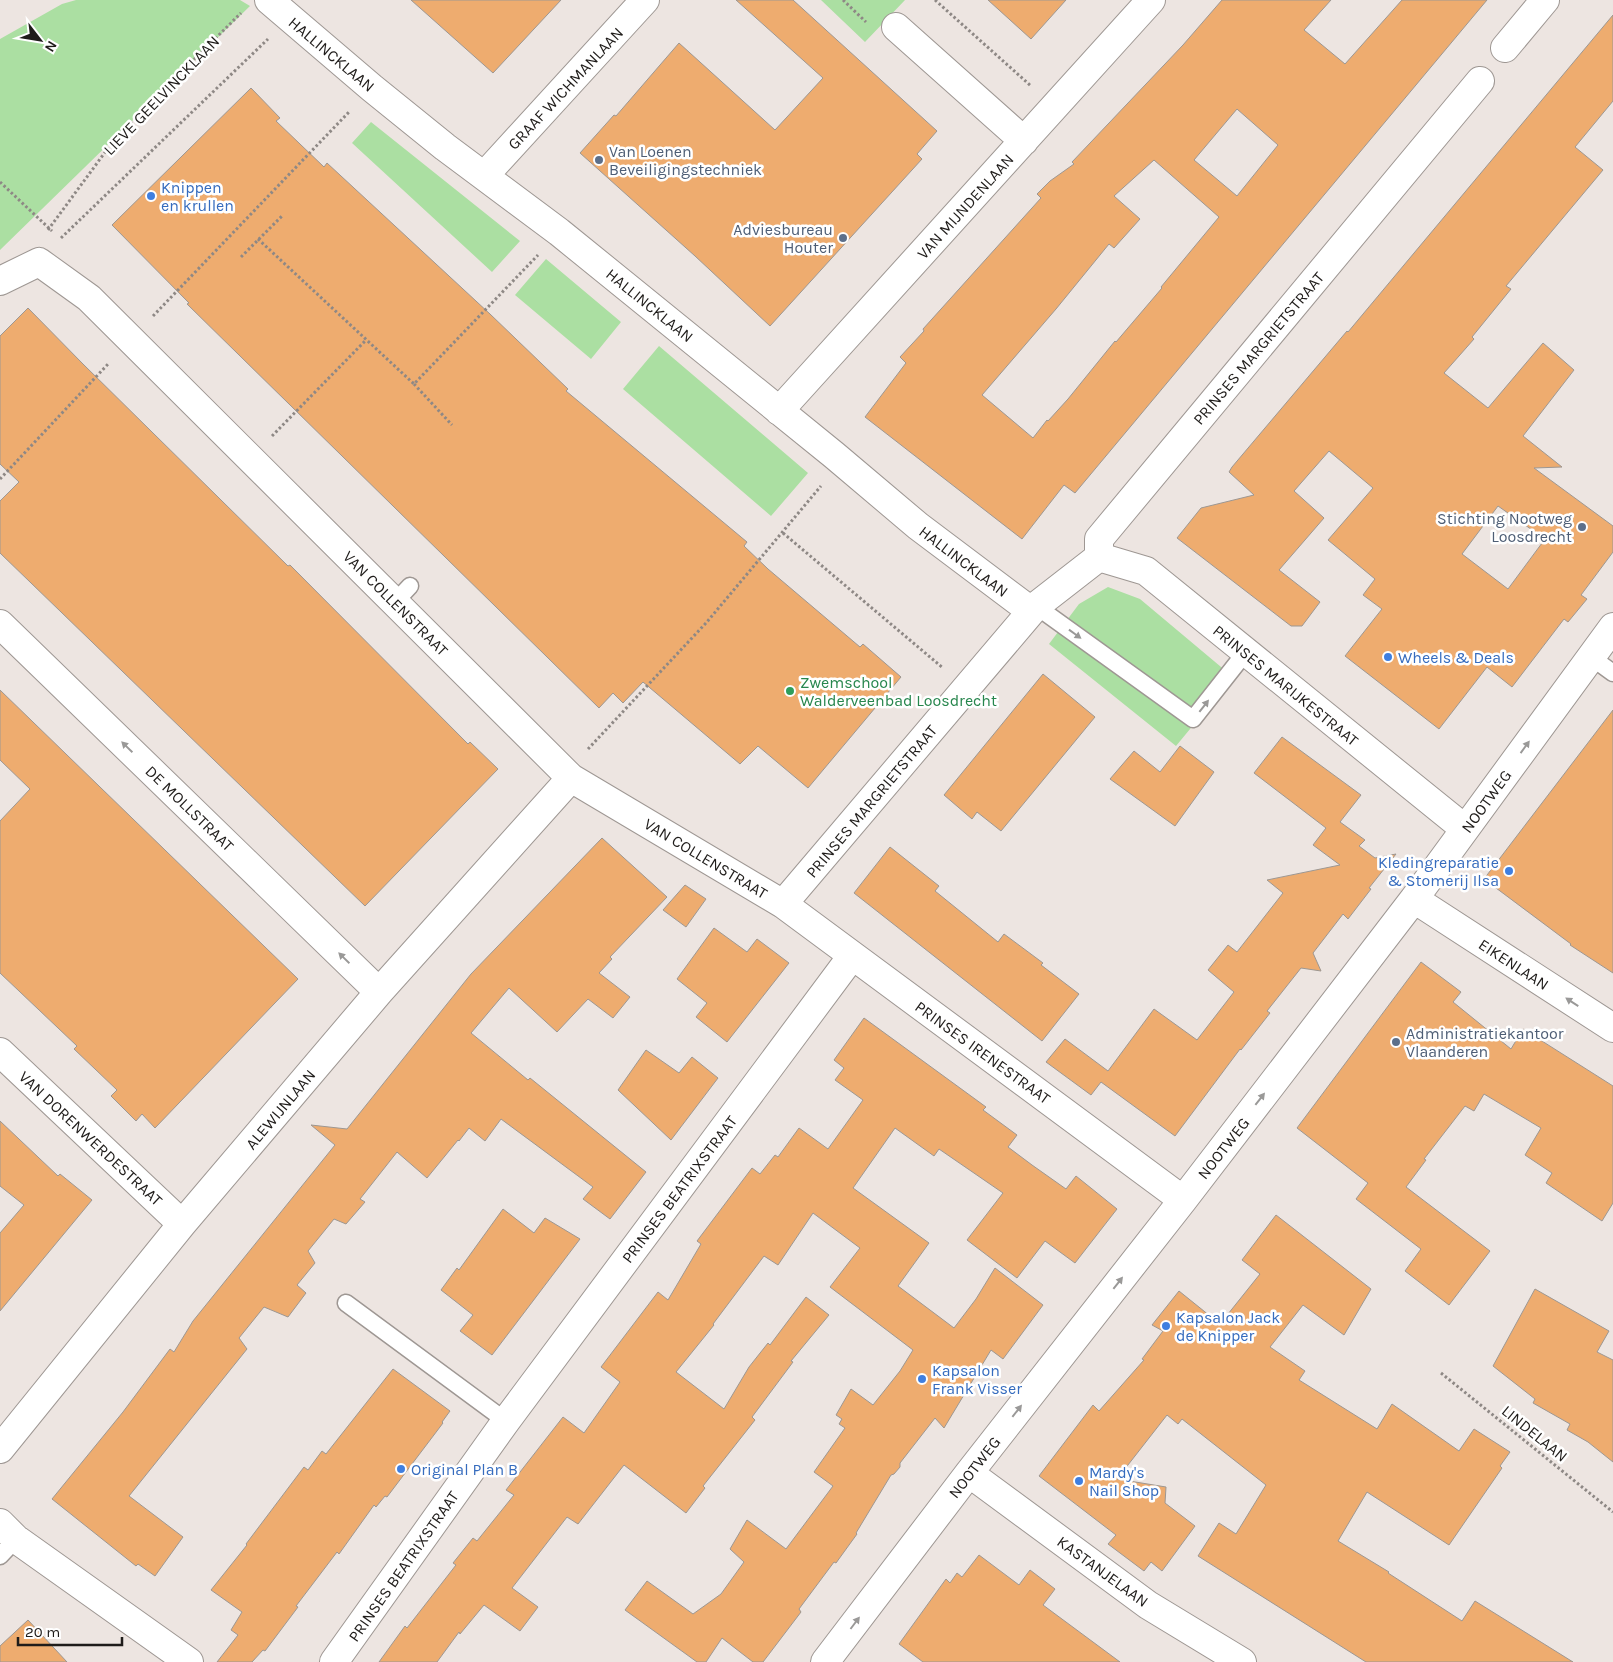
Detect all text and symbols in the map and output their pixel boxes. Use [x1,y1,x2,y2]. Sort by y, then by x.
street label: HALLINCKLAAN [285,13,379,96]
north arrow [15,15,65,65]
street label: GRAAF WICHMANLAAN [504,23,627,153]
street label: LIEVE GEELVINCKLAAN [99,32,223,159]
text: N [41,38,61,55]
place label: Van Loenen Beveiligingstechniek [609,142,762,179]
street label: VAN MIJNDENLAAN [913,150,1018,263]
marker: Van Loenen Beveiligingstechniek [593,154,605,166]
place label: Knippen en krullen [161,178,234,215]
marker: Knippen en krullen [145,190,157,202]
place label: Adviesbureau Houter [733,220,833,257]
marker: Adviesbureau Houter [837,232,849,244]
street label: HALLINCKLAAN [602,264,697,346]
street label: PRINSES MARGRIETSTRAAT [1189,268,1328,429]
place label: Stichting Nootweg Loosdrecht [1437,509,1572,546]
marker: Stichting Nootweg Loosdrecht [1576,521,1588,533]
street label: HALLINCKLAAN [915,522,1012,601]
street label: VAN COLLENSTRAAT [339,547,452,660]
street label: PRINSES MARIJKESTRAAT [1209,621,1362,750]
one-way arrow [1068,629,1082,639]
place label: Wheels & Deals [1398,648,1514,667]
marker: Wheels & Deals [1382,651,1394,663]
place label: Zwemschool Walderveenbad Loosdrecht [800,673,997,710]
marker: Zwemschool Walderveenbad Loosdrecht [784,685,796,697]
one-way arrow [1198,700,1209,713]
street label: PRINSES MARGRIETSTRAAT [802,721,941,882]
one-way arrow [121,741,133,753]
one-way arrow [1520,741,1530,754]
street label: DE MOLLSTRAAT [142,761,238,855]
street label: NOOTWEG [1457,766,1516,836]
street label: VAN COLLENSTRAAT [641,814,771,903]
place label: Kledingreparatie & Stomerij Ilsa [1378,853,1499,890]
marker: Kledingreparatie & Stomerij Ilsa [1503,865,1515,877]
street label: EIKENLAAN [1475,935,1552,994]
one-way arrow [338,952,350,964]
street label: PRINSES IRENESTRAAT [911,997,1054,1108]
one-way arrow [1565,997,1579,1006]
place label: Administratiekantoor Vlaanderen [1406,1024,1564,1061]
marker: Administratiekantoor Vlaanderen [1390,1036,1402,1048]
street label: ALEWIJNLAAN [241,1065,319,1153]
street label: VAN DORENWERDESTRAAT [15,1067,166,1210]
one-way arrow [1255,1093,1266,1106]
street label: PRINSES BEATRIXSTRAAT [618,1112,741,1267]
street label: NOOTWEG [1193,1114,1253,1183]
one-way arrow [1112,1277,1123,1290]
place label: Kapsalon Jack de Knipper [1176,1308,1280,1345]
marker: Kapsalon Jack de Knipper [1160,1320,1172,1332]
place label: Kapsalon Frank Visser [932,1361,1022,1398]
marker: Kapsalon Frank Visser [916,1373,928,1385]
street label: LINDELAAN [1498,1401,1571,1466]
one-way arrow [1012,1405,1023,1418]
street label: NOOTWEG [944,1433,1004,1502]
place label: Original Plan B [411,1460,518,1479]
marker: Original Plan B [395,1463,407,1475]
place label: Mardy's Nail Shop [1089,1463,1159,1500]
marker: Mardy's Nail Shop [1073,1475,1085,1487]
street label: PRINSES BEATRIXSTRAAT [344,1487,463,1645]
street label: KASTANJELAAN [1053,1532,1152,1611]
scale bar [18,1614,121,1646]
one-way arrow [849,1617,860,1630]
text: 20 m [25,1623,60,1641]

